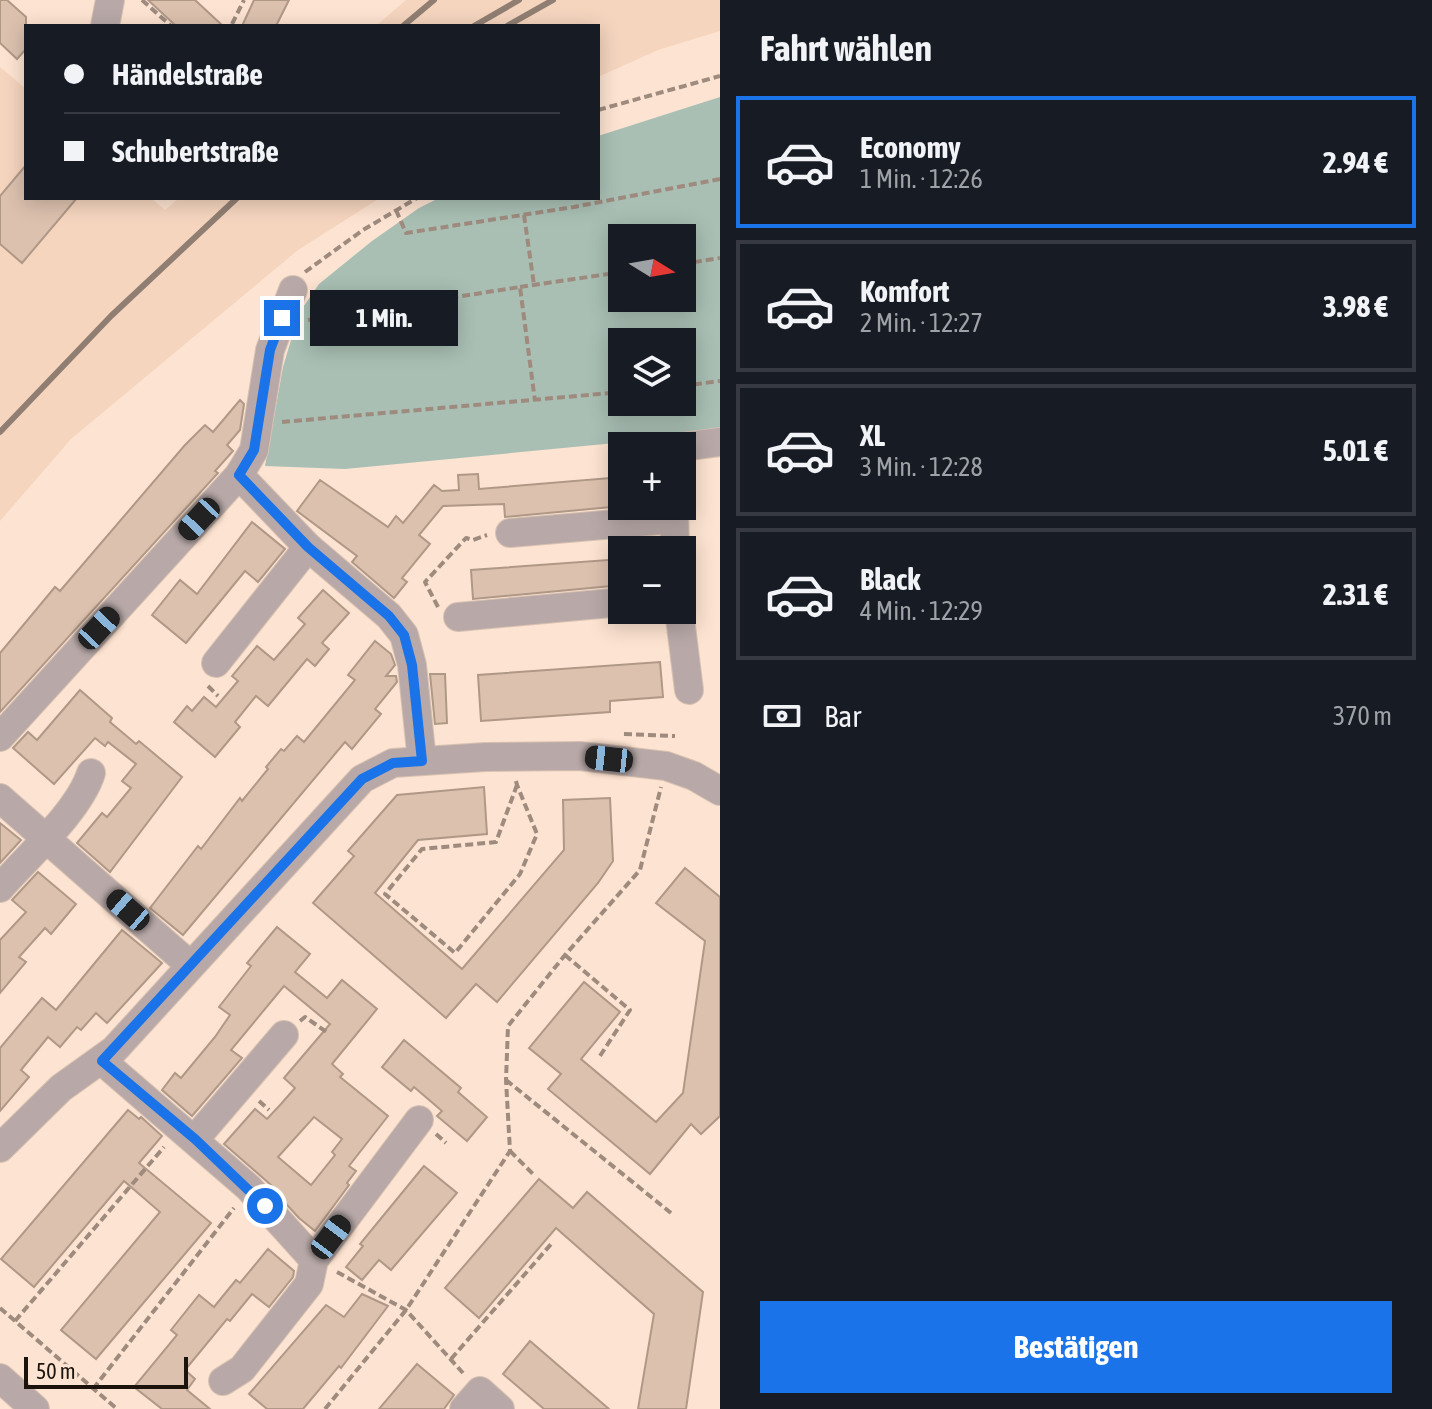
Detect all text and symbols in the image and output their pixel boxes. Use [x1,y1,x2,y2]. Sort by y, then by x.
text: Fahrt wählen [760,27,932,69]
text: Händelstraße [112,57,263,91]
icon: car [764,126,836,198]
text: Economy [860,130,961,164]
text: Schubertstraße [112,134,279,168]
text: 2.94 € [1323,145,1388,179]
text: 1 Min. · 12:26 [860,164,983,194]
north arrow [608,224,696,312]
map controls [608,224,696,624]
icon: car [764,270,836,342]
text: Komfort [860,274,949,308]
text: 3.98 € [1323,289,1388,323]
callout: 1 Min. [310,290,458,346]
route end [264,300,300,336]
text: 1 Min. [356,303,412,333]
text: 2 Min. · 12:27 [860,308,983,338]
button: layers [608,328,696,416]
icon: car [764,414,836,486]
text: XL [860,418,885,452]
button: + [608,432,696,520]
text: 5.01 € [1323,433,1388,467]
text: 3 Min. · 12:28 [860,452,983,482]
car [174,493,224,545]
button: − [608,536,696,624]
icon: car [764,558,836,630]
text: Black [860,562,920,596]
text: 2.31 € [1323,577,1388,611]
text: 4 Min. · 12:29 [860,596,983,626]
car [74,602,124,654]
icon: cash [760,694,804,738]
text: Bar [824,699,861,733]
text: 370 m [1333,701,1392,731]
car [584,745,634,773]
car [102,885,154,935]
route start [247,1188,283,1224]
car [307,1211,355,1263]
button: Bestätigen [760,1301,1392,1393]
scale bar [24,1353,188,1389]
text: 50 m [36,1358,76,1384]

